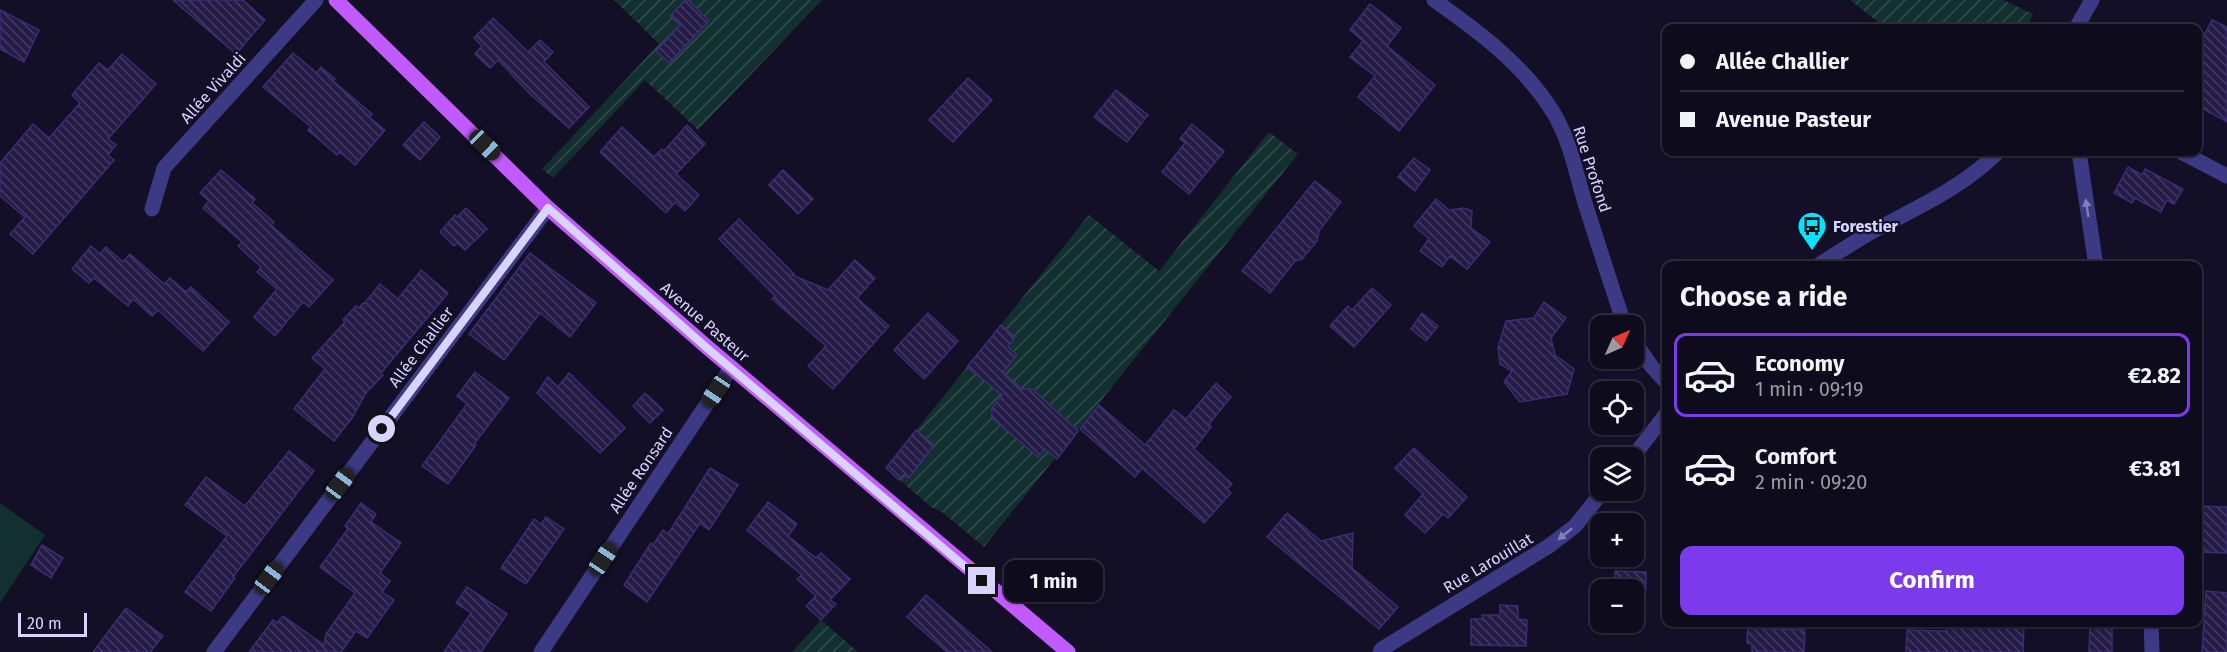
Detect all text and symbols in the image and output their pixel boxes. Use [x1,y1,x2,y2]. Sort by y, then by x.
text: Allée Challier [1716,48,1849,75]
street label: Allée Vivaldi [176,49,250,127]
text: Avenue Pasteur [1716,106,1871,133]
street label: Rue Profond [1569,124,1615,214]
car [466,126,504,164]
one-way arrow [2083,199,2092,218]
bus stop icon: Forestier [1796,210,1828,252]
place label: Forestier [1833,217,1899,236]
street label: Avenue Pasteur [657,278,754,366]
text: Choose a ride [1680,281,1847,313]
street label: Allée Challier [385,302,458,391]
north arrow [1590,315,1644,369]
map controls [1590,315,1644,633]
icon: car [1683,348,1737,402]
text: Economy [1755,350,1844,377]
text: €2.82 [2128,362,2181,389]
car [698,371,734,411]
text: 1 min · 09:19 [1755,377,1863,401]
button: locate [1590,381,1644,435]
route start [368,415,395,442]
street label: Allée Ronsard [605,423,677,517]
icon: car [1683,441,1737,495]
text: Comfort [1755,443,1836,470]
button: layers [1590,447,1644,501]
text: €3.81 [2129,455,2181,482]
car [322,464,358,504]
text: 2 min · 09:20 [1755,470,1867,494]
button: + [1590,513,1644,567]
one-way arrow [1557,527,1573,540]
street label: Rue Larouillat [1440,529,1536,597]
car [585,539,621,579]
button: Confirm [1680,546,2184,615]
car [251,558,287,598]
callout: 1 min [1003,560,1102,602]
route end [968,567,995,594]
text: 1 min [1029,569,1078,593]
button: − [1590,579,1644,633]
scale bar [18,610,87,638]
text: 20 m [27,614,62,633]

